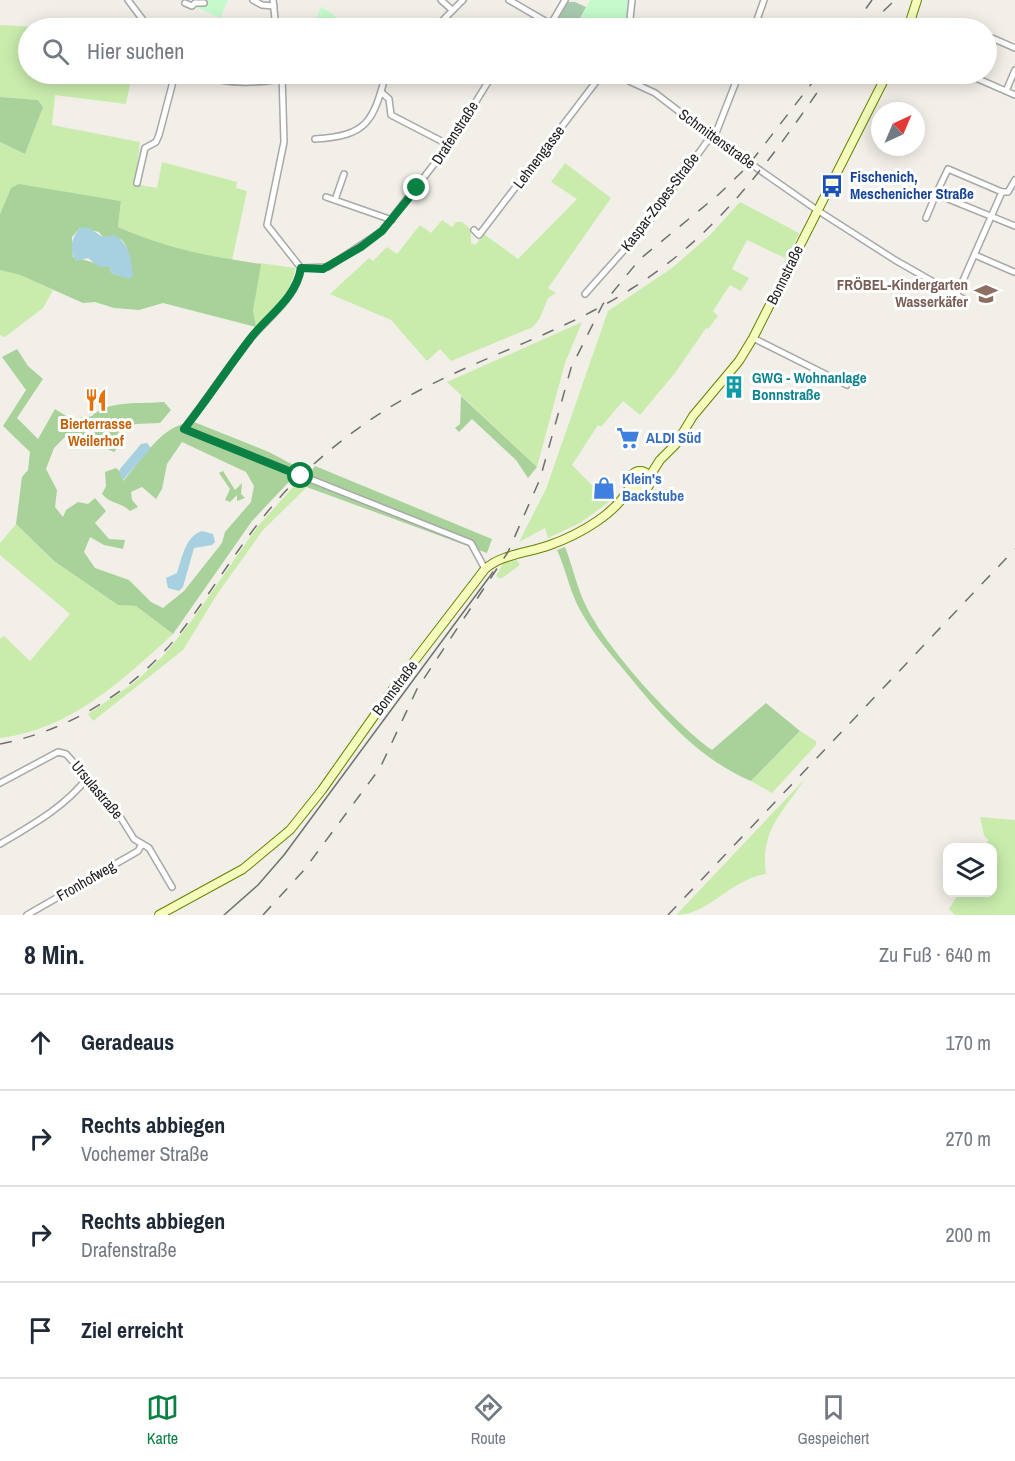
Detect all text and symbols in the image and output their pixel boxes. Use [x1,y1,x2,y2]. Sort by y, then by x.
search box [18,18,997,84]
icon: search [39,35,72,68]
text: Hier suchen [87,36,184,66]
street label: Drafenstraße [426,97,483,169]
north arrow [871,102,925,156]
street label: Schmittenstraße [675,104,760,174]
street label: Lehnengasse [508,121,569,193]
street label: Kaspar-Zopes-Straße [616,148,704,255]
place label: Fischenich, Meschenicher Straße [850,166,974,204]
bus stop icon: Fischenich, Meschenicher Straße [819,173,845,199]
route end [403,174,429,200]
street label: Bonnstraße [761,241,808,308]
place label: FRÖBEL-Kindergarten Wasserkäfer [837,274,968,312]
school or university icon: FRÖBEL-Kindergarten Wasserkäfer [973,281,999,307]
place label: GWG - Wohnanlage Bonnstraße [752,367,867,405]
building icon: GWG - Wohnanlage Bonnstraße [721,374,747,400]
restaurant icon: Bierterrasse Weilerhof [83,387,109,413]
place label: Bierterrasse Weilerhof [60,413,132,451]
supermarket icon: ALDI Süd [615,425,641,451]
place label: ALDI Süd [646,427,701,448]
route start [287,462,313,488]
place label: Klein's Backstube [622,468,684,506]
shop icon: Klein's Backstube [591,475,617,501]
street label: Bonnstraße [367,656,422,719]
street label: Ursulastraße [67,756,128,824]
map controls [943,843,997,897]
button: layers [943,843,997,897]
street label: Fronhofweg [52,855,119,906]
text: 8 Min. [24,937,84,972]
text: Zu Fuß · 640 m [879,941,991,968]
icon: ahead [24,1026,57,1059]
text: Geradeaus [81,1027,174,1057]
text: 170 m [945,1029,991,1056]
text: Rechts abbiegen [81,1110,225,1140]
icon: right [24,1122,57,1155]
text: 270 m [945,1125,991,1152]
text: Vochemer Straße [81,1140,209,1167]
text: Rechts abbiegen [81,1206,225,1236]
icon: right [24,1218,57,1251]
text: 200 m [945,1221,991,1248]
text: Drafenstraße [81,1236,177,1263]
icon: arrive [24,1314,57,1347]
text: Ziel erreicht [81,1315,183,1345]
tab: Karte [146,1391,179,1449]
tab: Route [471,1391,506,1449]
tab: Gespeichert [798,1391,869,1449]

